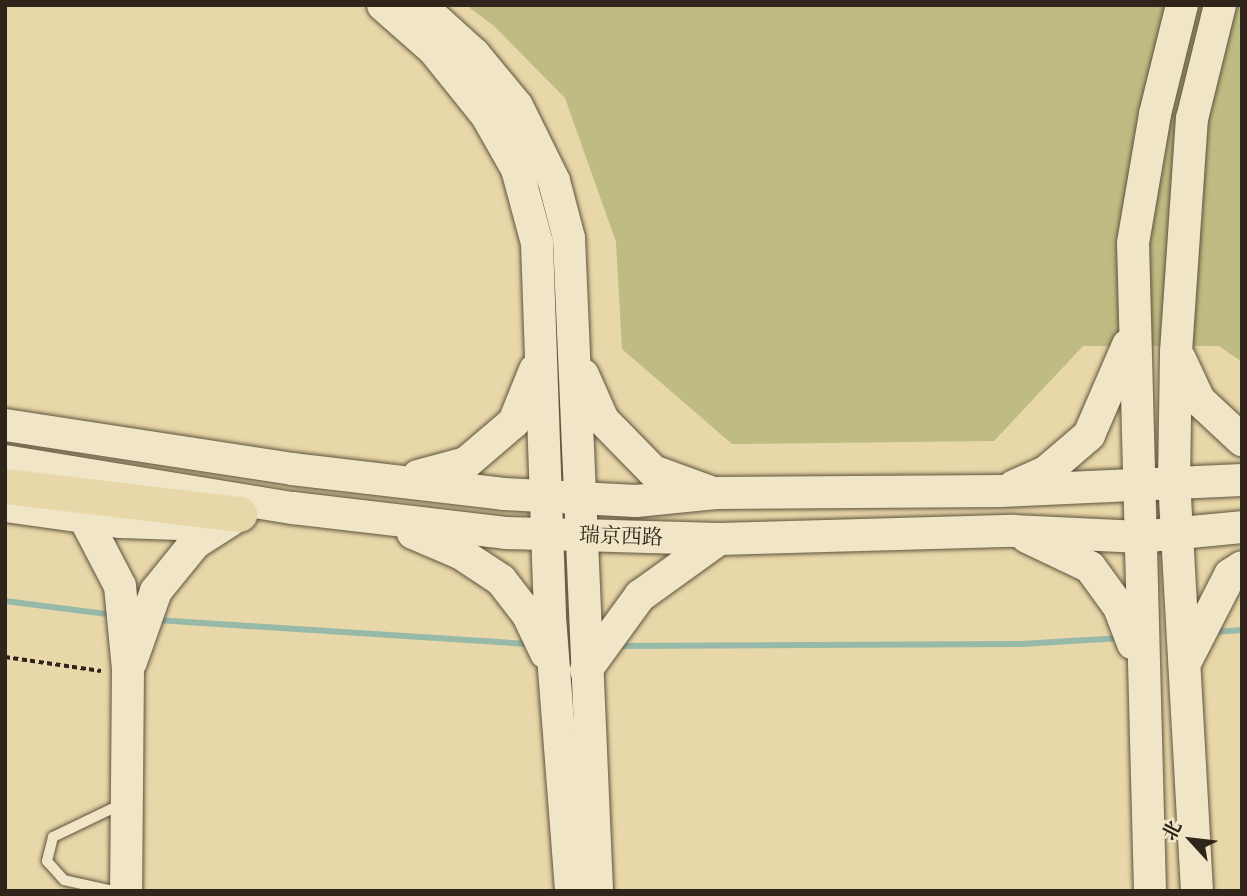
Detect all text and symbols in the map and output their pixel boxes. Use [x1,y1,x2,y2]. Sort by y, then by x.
street label: 瑞京西路 [579,523,663,551]
north arrow [1156,805,1226,875]
text: 北 [1157,817,1187,844]

